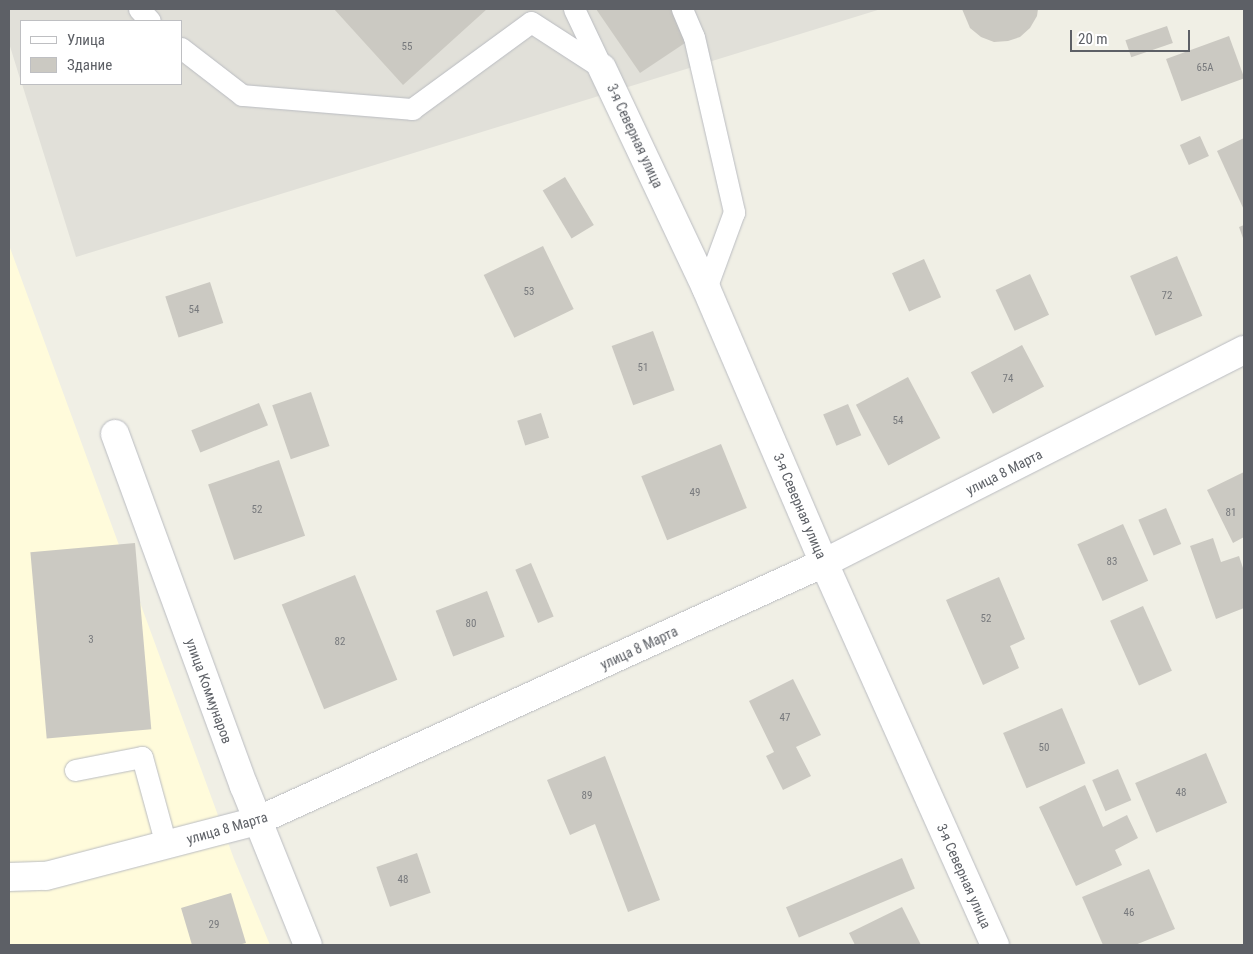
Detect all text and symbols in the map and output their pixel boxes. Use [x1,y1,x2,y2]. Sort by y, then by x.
legend [20,20,182,85]
scale bar [1073,20,1193,52]
text: 20 m [1078,30,1108,48]
text: Улица [67,31,105,49]
house number: 55 [402,40,412,54]
text: Здание [67,56,112,74]
house number: 65А [1196,61,1214,75]
street label: 3-я Северная улица [604,81,666,191]
house number: 53 [524,285,534,299]
house number: 72 [1162,289,1172,303]
house number: 54 [189,303,199,317]
house number: 51 [638,361,648,375]
house number: 74 [1003,372,1013,386]
house number: 54 [893,414,903,428]
street label: улица 8 Марта [963,446,1045,498]
street label: 3-я Северная улица [770,451,830,561]
house number: 49 [690,486,700,500]
house number: 52 [252,503,262,517]
house number: 81 [1226,506,1236,520]
house number: 83 [1107,555,1117,569]
house number: 52 [981,612,991,626]
house number: 80 [466,617,476,631]
street label: улица 8 Марта [598,623,680,673]
house number: 3 [88,633,94,647]
house number: 82 [335,635,345,649]
street label: улица Коммунаров [182,636,236,746]
house number: 47 [780,711,790,725]
house number: 50 [1039,741,1049,755]
house number: 48 [1176,786,1186,800]
house number: 89 [582,789,592,803]
street label: улица 8 Марта [185,808,269,848]
street label: 3-я Северная улица [933,821,995,931]
house number: 48 [398,873,408,887]
house number: 46 [1124,906,1134,920]
house number: 29 [209,918,219,932]

